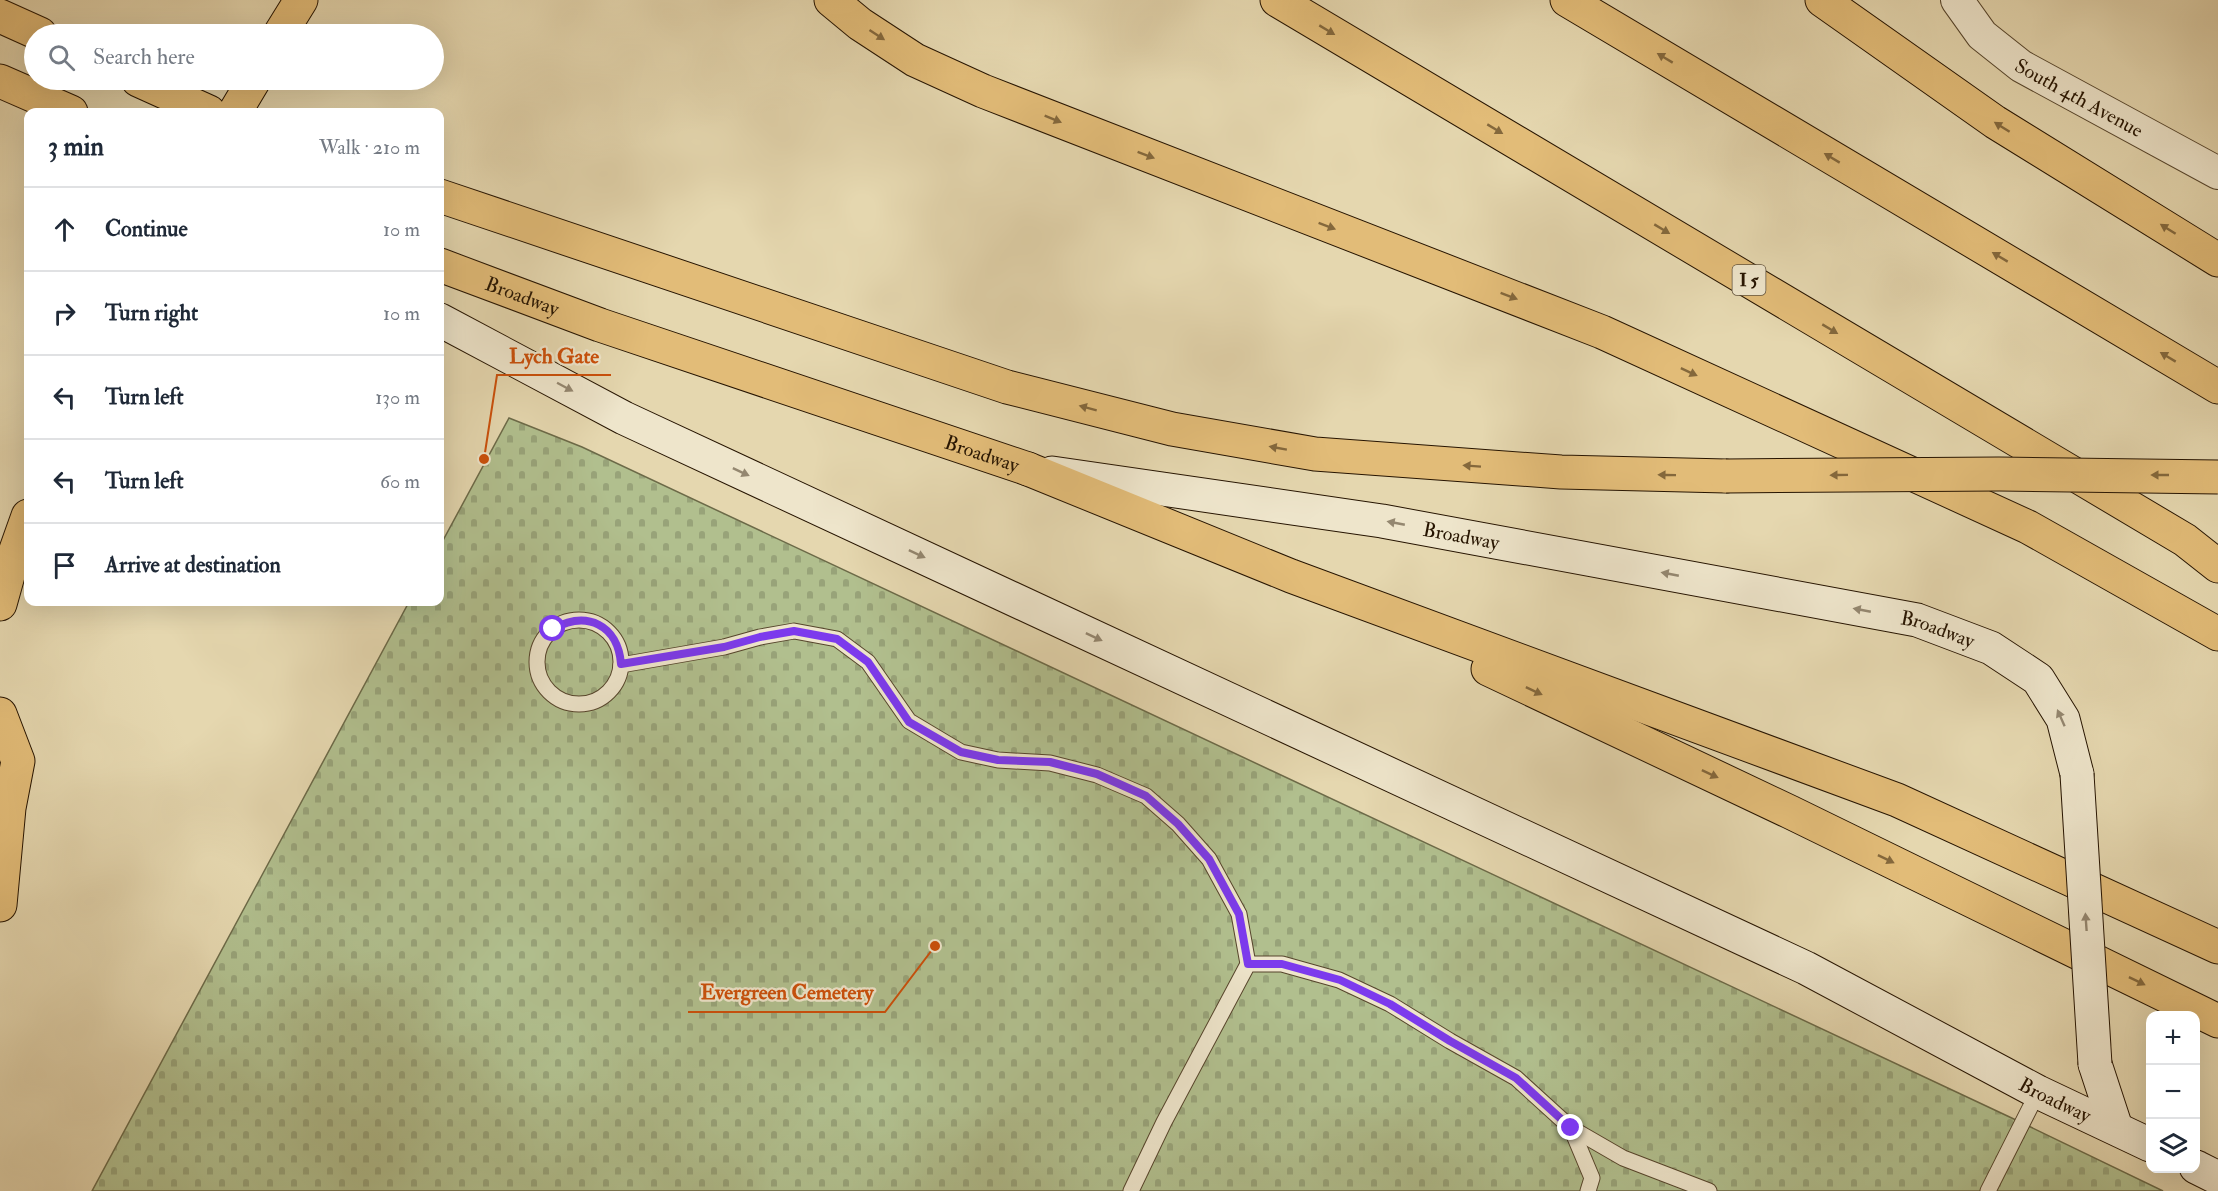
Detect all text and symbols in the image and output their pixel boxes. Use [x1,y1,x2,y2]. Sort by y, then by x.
search box [24,24,444,90]
one-way arrow [1319,25,1336,35]
one-way arrow [869,30,885,41]
icon: search [45,41,78,74]
text: Search here [93,43,195,71]
one-way arrow [1657,53,1673,64]
street label: South 4th Avenue [2011,53,2148,142]
one-way arrow [1044,115,1062,124]
one-way arrow [1994,121,2010,132]
one-way arrow [1487,124,1503,135]
text: 3 min [48,131,104,163]
text: Walk · 210 m [319,135,420,160]
one-way arrow [1137,150,1155,160]
one-way arrow [1824,152,1840,163]
icon: ahead [48,213,81,246]
text: Continue [105,215,188,243]
text: 10 m [383,217,420,242]
one-way arrow [1319,221,1337,231]
one-way arrow [1654,224,1671,234]
one-way arrow [2160,224,2176,235]
one-way arrow [1992,252,2008,263]
road number: I 5 [1732,265,1766,295]
street label: Broadway [482,271,564,322]
one-way arrow [1500,292,1518,301]
icon: right [48,297,81,330]
text: Turn right [105,299,198,327]
text: 10 m [383,301,420,326]
one-way arrow [1822,323,1838,334]
callout: Lych Gate [497,336,611,375]
text: Lych Gate [509,343,599,370]
one-way arrow [2159,352,2176,362]
one-way arrow [1680,367,1698,377]
icon: left [48,381,81,414]
one-way arrow [557,382,574,392]
text: Turn left [105,383,184,411]
text: 130 m [375,385,420,410]
one-way arrow [1079,402,1097,412]
street label: Broadway [942,429,1024,478]
one-way arrow [1269,443,1288,452]
one-way arrow [1463,461,1482,471]
icon: left [48,465,81,498]
text: Turn left [105,467,184,495]
one-way arrow [732,468,749,477]
text: 60 m [380,469,420,494]
one-way arrow [1658,470,1677,480]
one-way arrow [2150,470,2169,480]
one-way arrow [1829,471,1848,480]
street label: Broadway [1421,516,1503,555]
one-way arrow [1386,518,1405,527]
icon: arrive [48,549,81,582]
one-way arrow [909,550,926,559]
text: Arrive at destination [105,551,281,579]
one-way arrow [1661,570,1680,579]
one-way arrow [1852,605,1871,614]
street label: Broadway [1899,605,1980,654]
route start [539,615,565,641]
one-way arrow [1086,632,1103,641]
one-way arrow [1525,686,1542,695]
one-way arrow [2056,709,2066,727]
one-way arrow [1702,770,1719,779]
one-way arrow [1877,854,1894,863]
one-way arrow [2082,912,2091,931]
callout: Evergreen Cemetery [688,973,885,1012]
one-way arrow [2128,977,2145,986]
text: Evergreen Cemetery [701,979,874,1006]
map controls [2146,1011,2200,1173]
button: + [2146,1011,2200,1065]
button: − [2146,1065,2200,1119]
street label: Broadway [2015,1072,2096,1128]
route end [1557,1114,1583,1140]
button: layers [2146,1119,2200,1173]

